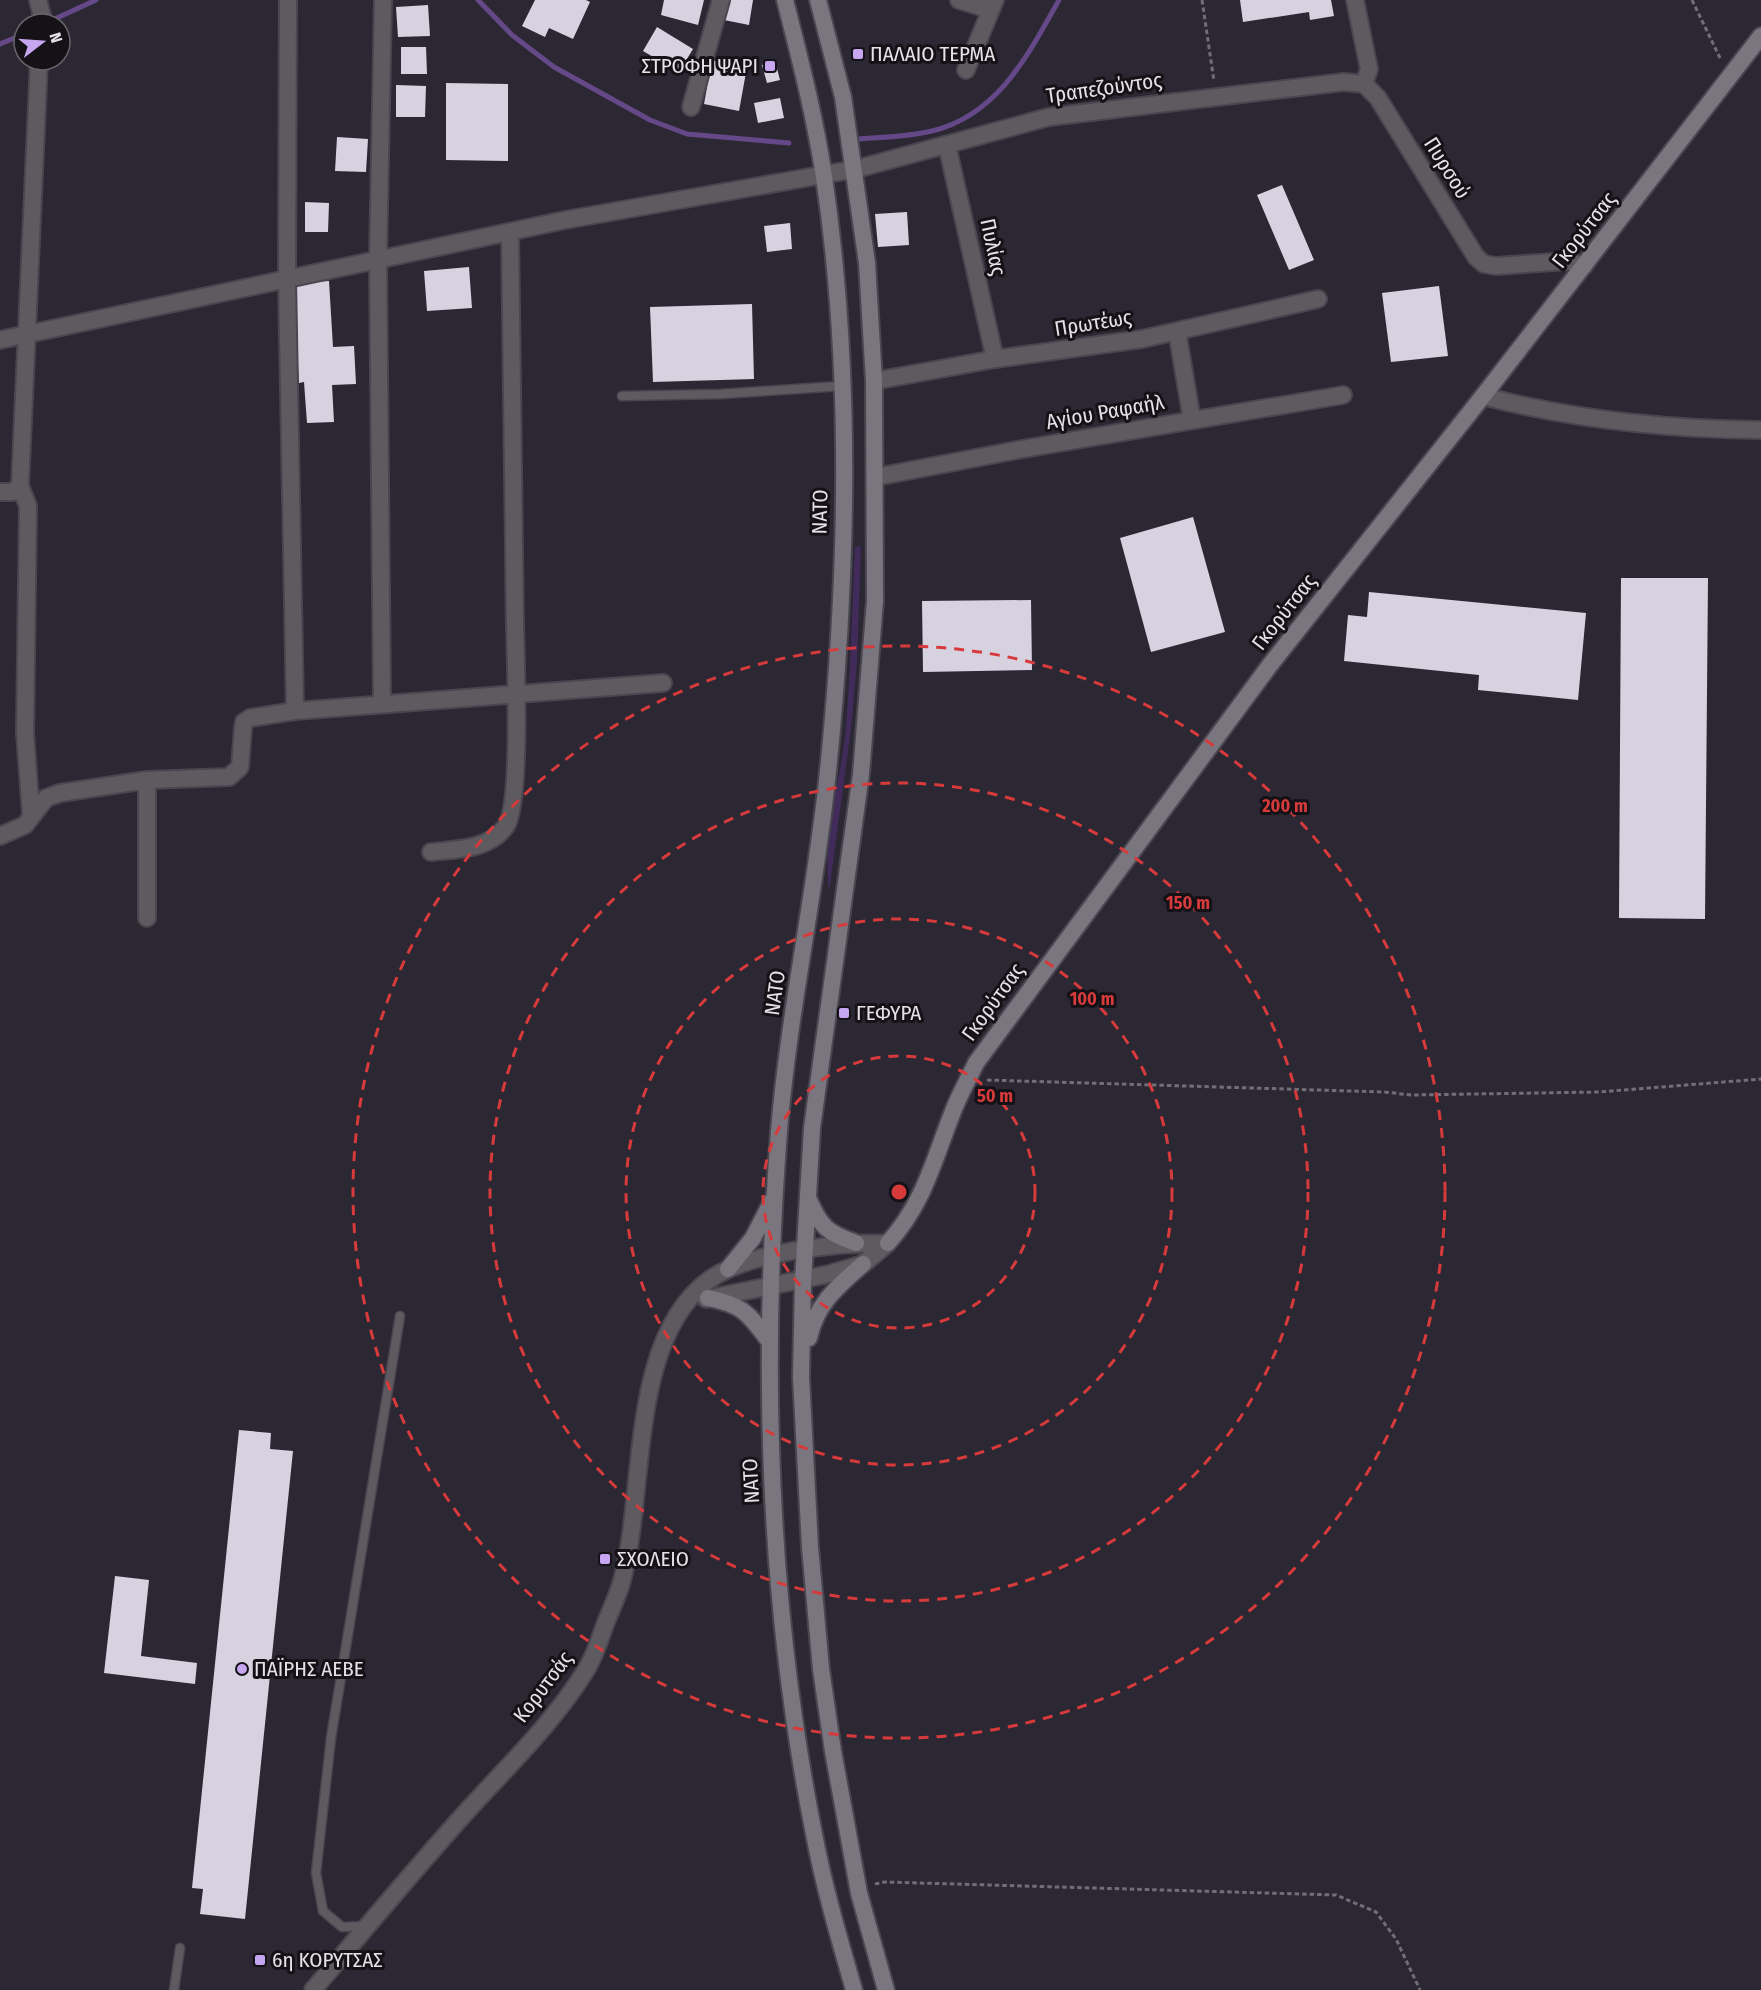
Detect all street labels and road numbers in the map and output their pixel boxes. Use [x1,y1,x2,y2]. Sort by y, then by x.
street label: Τραπεζούντος [1044,67,1164,109]
street label: Πυρσού [1418,133,1476,203]
street label: Γκορύτσας [1546,187,1622,273]
street label: Πυλίας [974,216,1012,278]
street label: Πρωτέως [1053,304,1134,342]
street label: Αγίου Ραφαήλ [1044,389,1167,435]
street label: ΝΑΤΟ [807,489,833,535]
street label: Γκορύτσας [1246,569,1322,655]
street label: Γκορύτσας [956,958,1030,1046]
street label: ΝΑΤΟ [759,969,791,1017]
street label: ΝΑΤΟ [737,1458,765,1504]
street label: Κορυτσάς [508,1646,578,1728]

